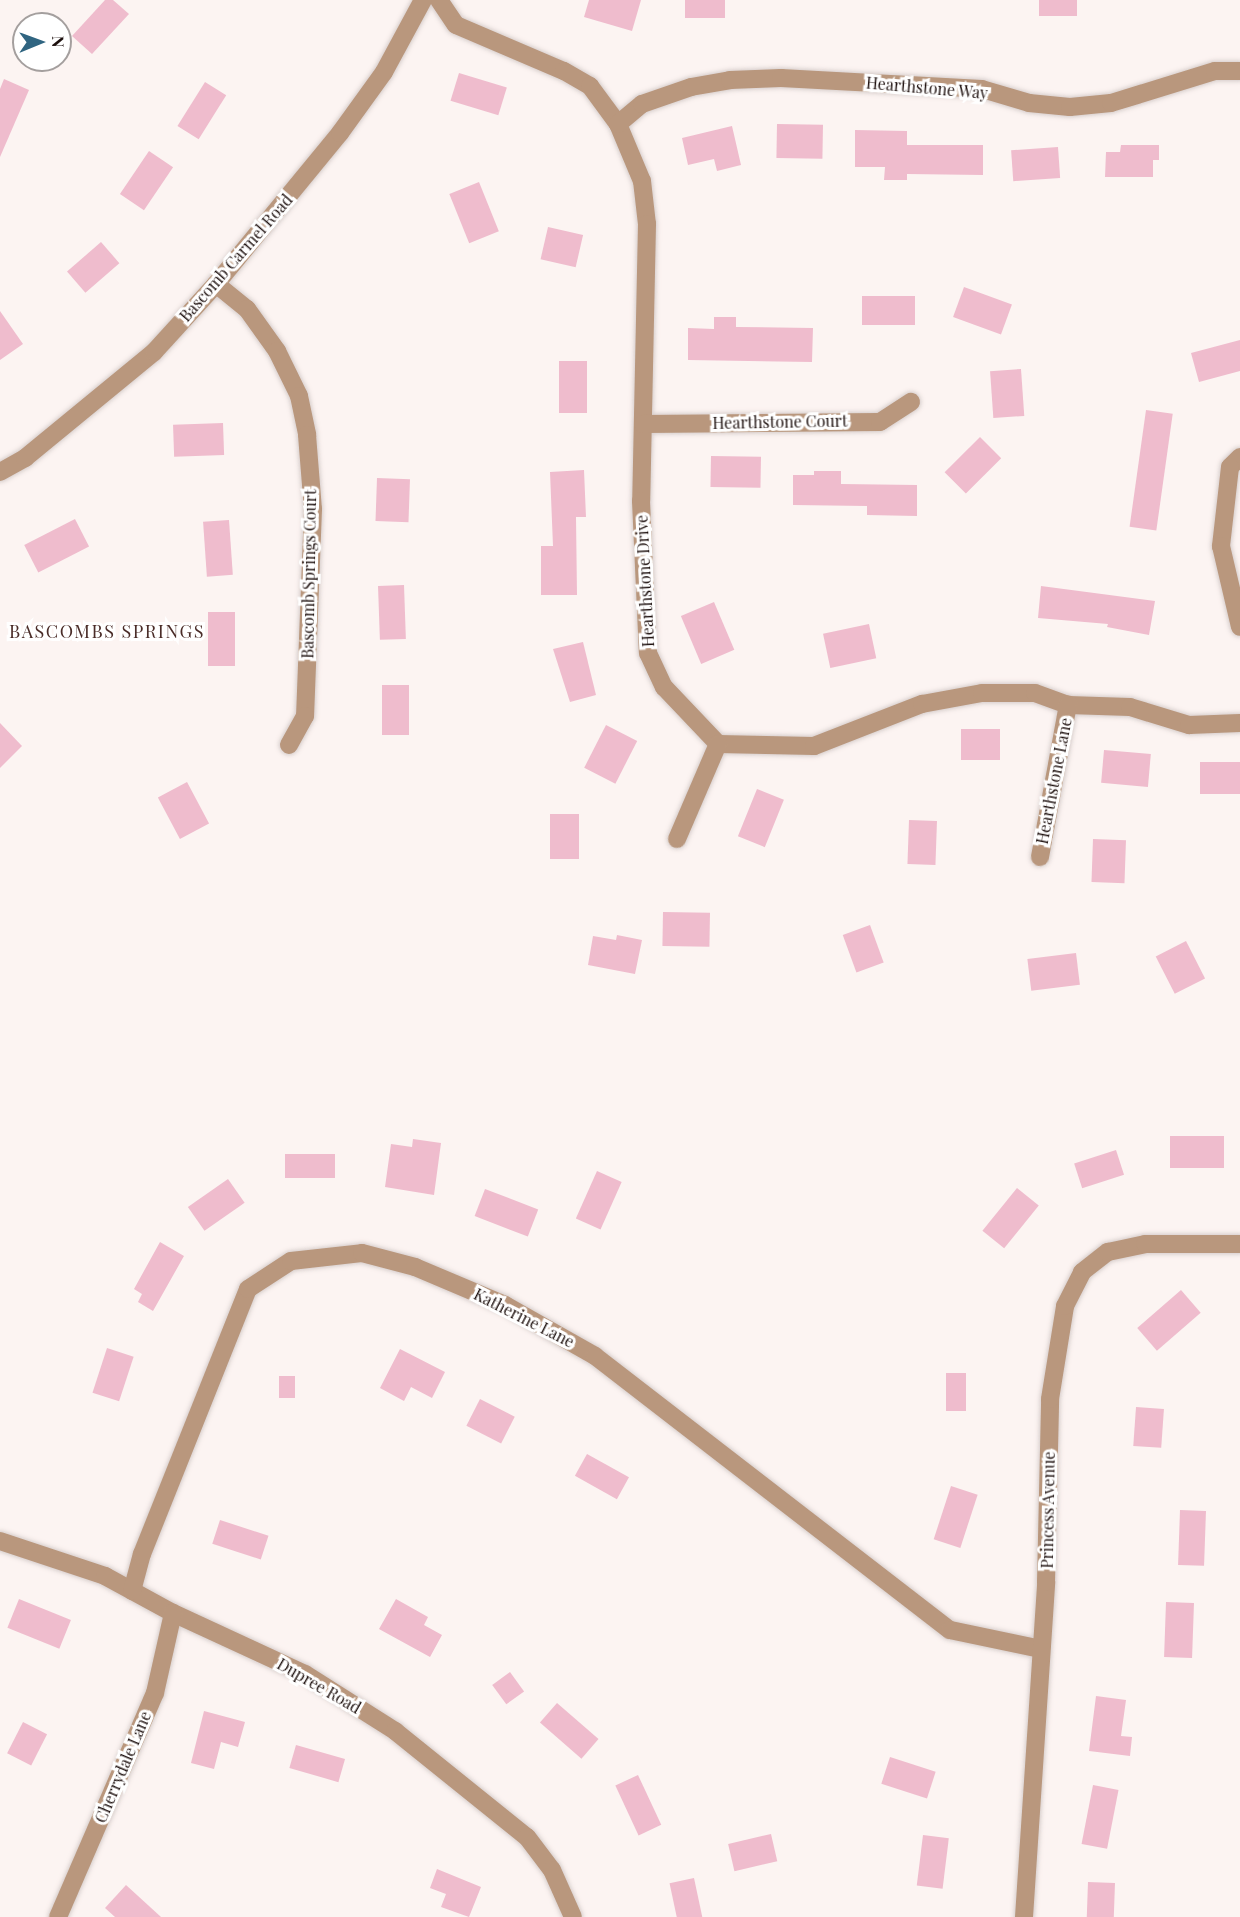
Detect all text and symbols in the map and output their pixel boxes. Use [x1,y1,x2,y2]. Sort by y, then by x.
north arrow [12,12,72,72]
text: N [48,36,69,48]
street label: Hearthstone Way [865,73,989,103]
street label: Bascomb Carmel Road [176,190,296,326]
street label: Hearthstone Court [712,411,848,433]
street label: Bascomb Springs Court [298,489,320,659]
street label: Hearthstone Drive [632,514,658,648]
district label: BASCOMBS SPRINGS [9,620,205,642]
street label: Hearthstone Lane [1032,716,1076,846]
street label: Katherine Lane [471,1284,577,1352]
street label: Princess Avenue [1037,1451,1059,1569]
street label: Dupree Road [274,1654,364,1718]
street label: Cherrydale Lane [91,1708,155,1826]

